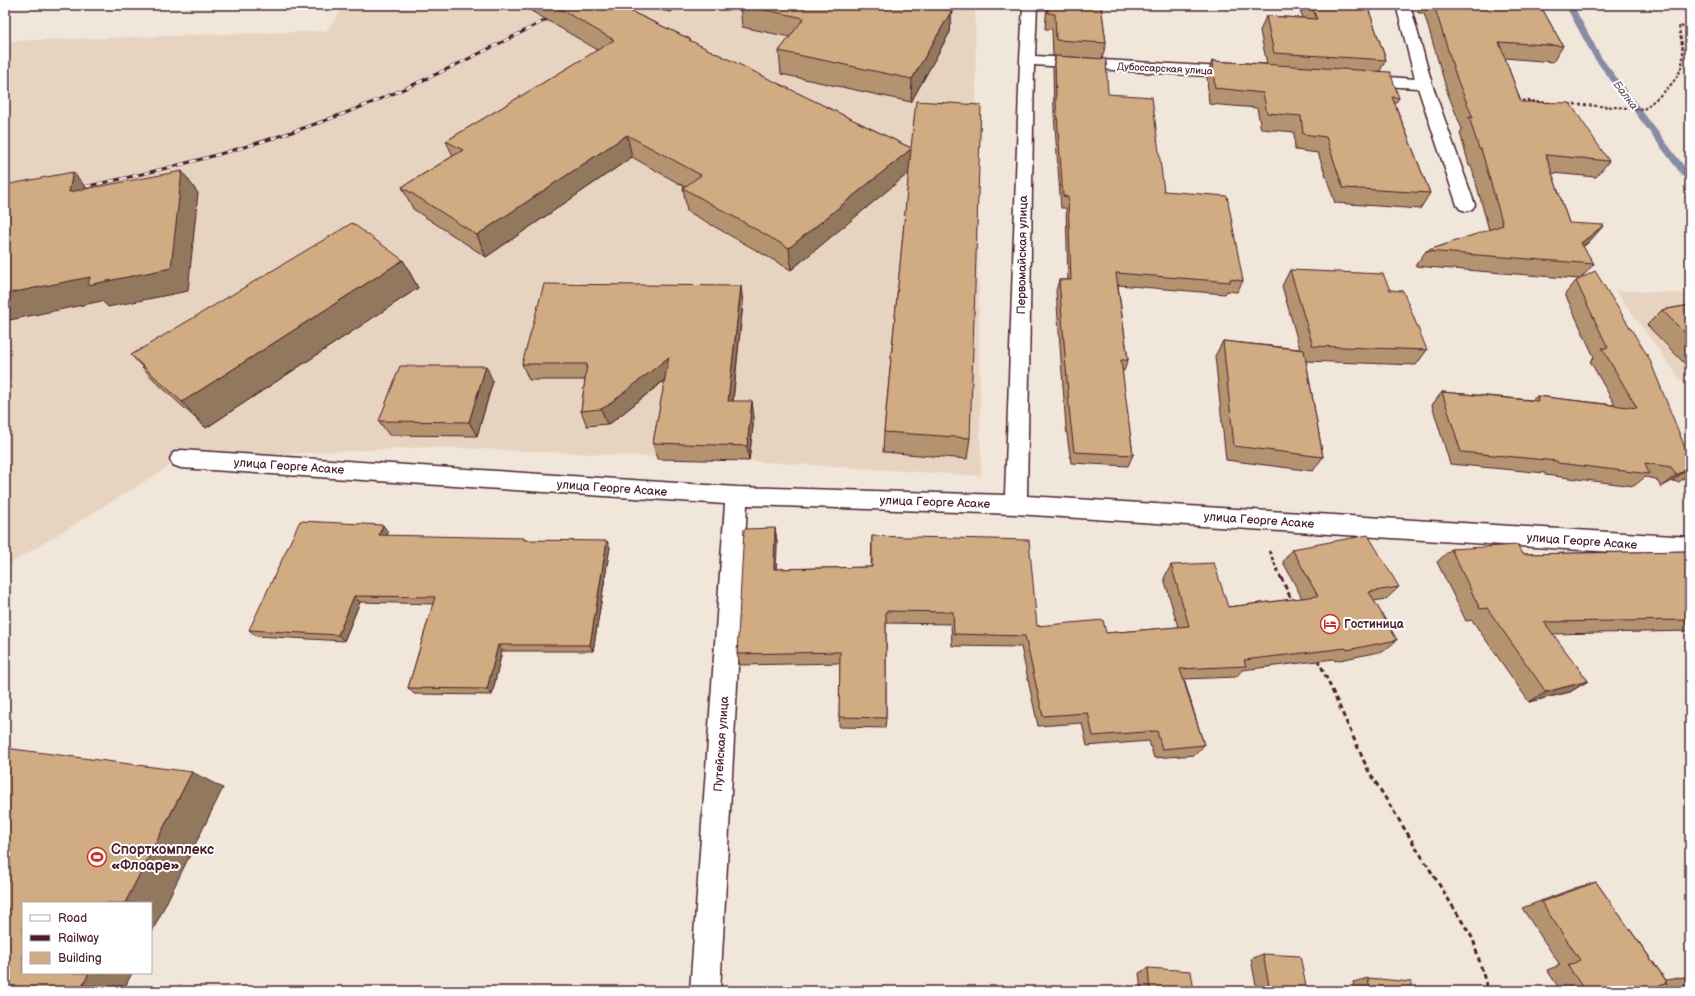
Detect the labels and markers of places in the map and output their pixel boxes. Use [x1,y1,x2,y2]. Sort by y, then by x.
hotel icon: Гостиница [1319,613,1341,635]
place label: Гостиница [1344,617,1405,632]
place label: Спорткомплекс «Флоаре» [111,841,214,874]
sports icon: Спорткомплекс «Флоаре» [86,846,108,868]

